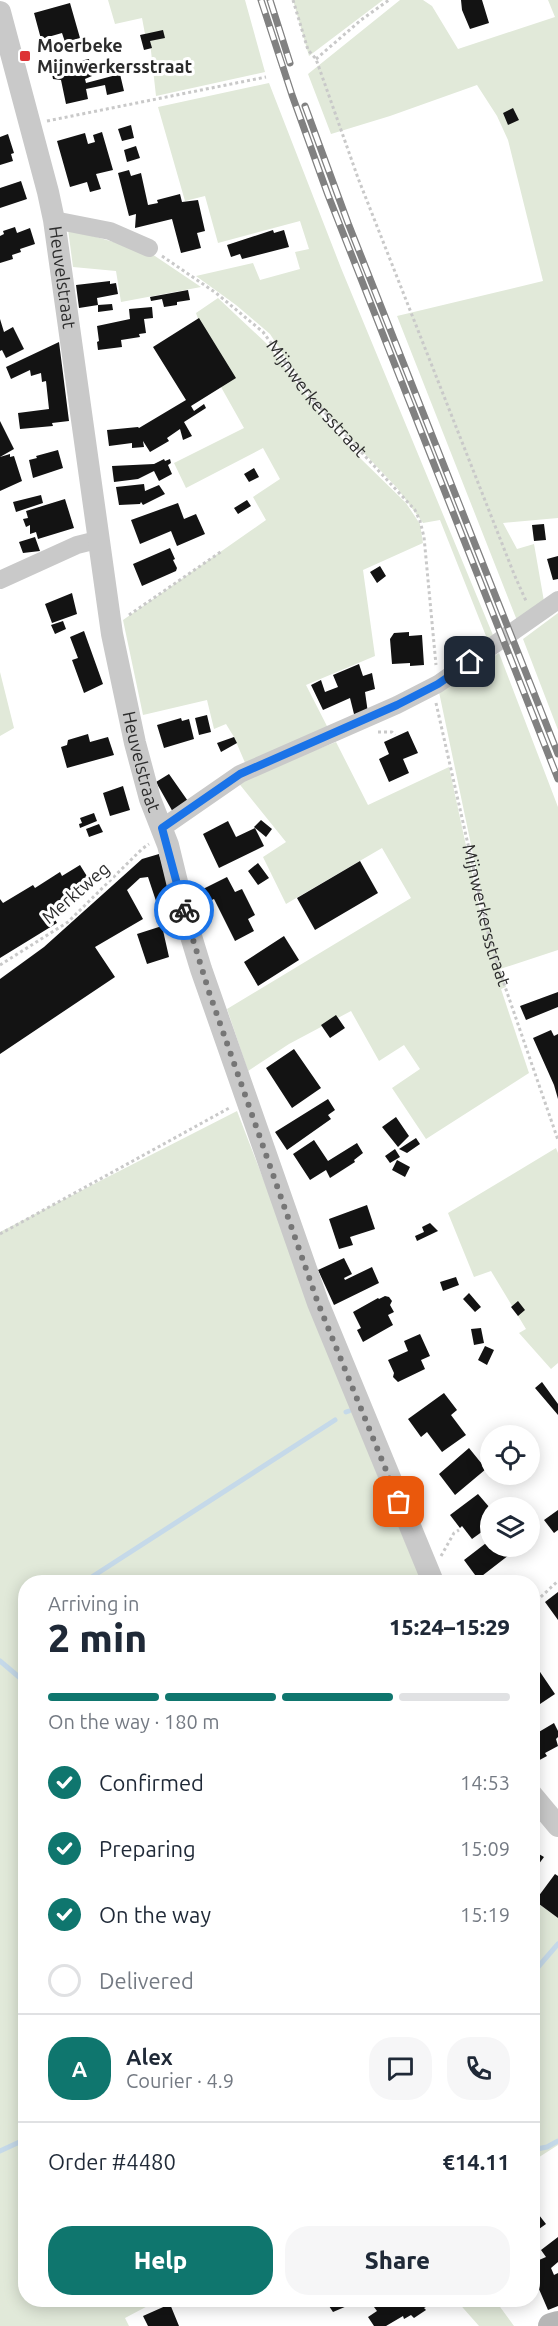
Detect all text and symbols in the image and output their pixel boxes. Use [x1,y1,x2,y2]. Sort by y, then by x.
place label: Moerbeke Mijnwerkersstraat [37,35,192,76]
marker: Moerbeke Mijnwerkersstraat [18,49,32,63]
street label: Heuvelstraat [46,225,80,330]
street label: Mijnwerkersstraat [263,335,371,460]
pin [444,636,495,687]
icon: home [453,645,486,678]
street label: Heuvelstraat [120,709,165,815]
street label: Mijnwerkersstraat [459,842,515,989]
street label: Merktweg [38,858,113,927]
courier [154,880,214,940]
icon: bike [168,894,201,927]
map controls [480,1425,540,1557]
button: locate [480,1425,540,1485]
pin [373,1476,424,1527]
icon: bag [382,1485,415,1518]
button: layers [480,1497,540,1557]
text: Arriving in [48,1592,139,1615]
text: 15:24–15:29 [389,1614,510,1639]
text: 2 min [48,1616,147,1659]
text: On the way · 180 m [48,1710,220,1733]
icon: check [48,1766,81,1799]
text: Confirmed [99,1770,204,1795]
text: 14:53 [460,1771,510,1794]
icon: check [48,1832,81,1865]
text: Preparing [99,1836,196,1861]
text: 15:09 [460,1837,510,1860]
icon: check [48,1898,81,1931]
text: On the way [99,1902,211,1927]
text: 15:19 [460,1903,510,1926]
text: Delivered [99,1968,194,1993]
button: chat [369,2037,432,2100]
button: phone [447,2037,510,2100]
text: Alex [126,2044,173,2069]
text: A [72,2056,87,2081]
text: Courier · 4.9 [126,2069,234,2092]
text: Order #4480 [48,2149,176,2174]
text: €14.11 [443,2149,510,2174]
button: Help [48,2226,273,2295]
button: Share [285,2226,510,2295]

